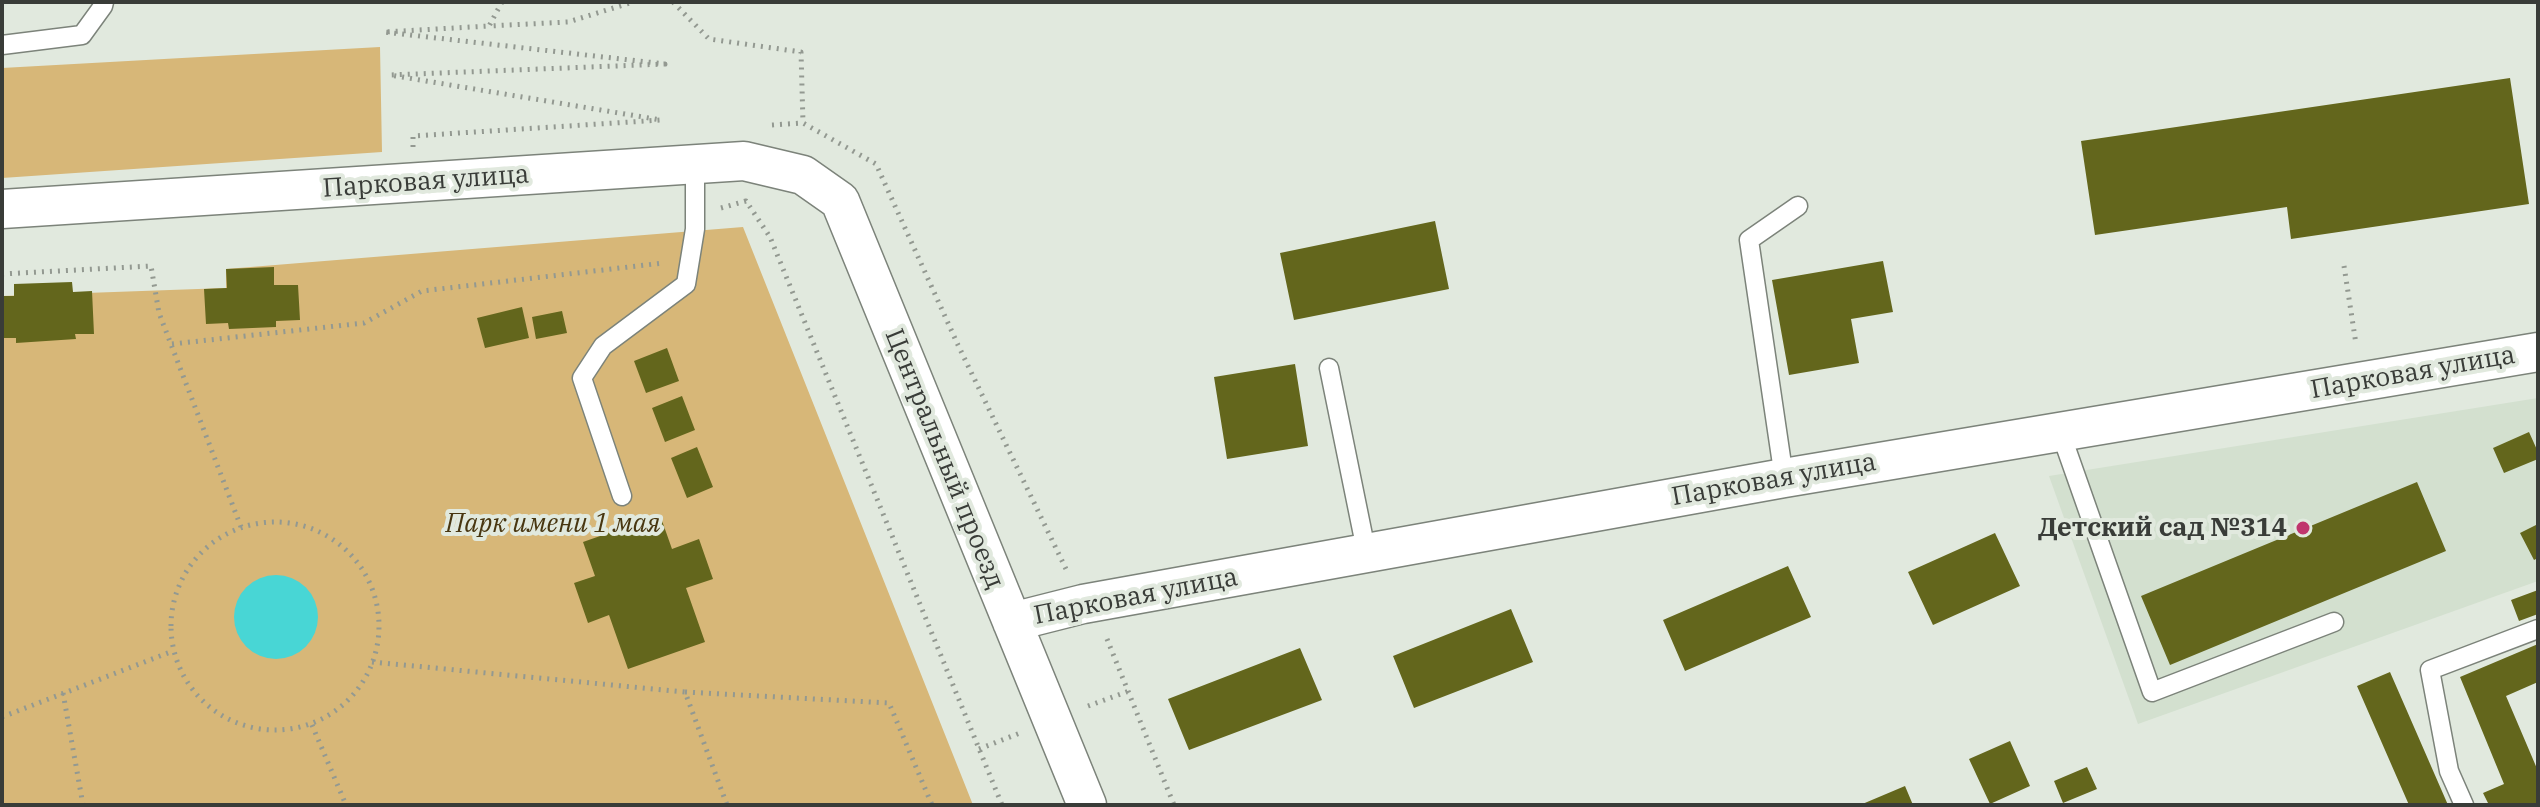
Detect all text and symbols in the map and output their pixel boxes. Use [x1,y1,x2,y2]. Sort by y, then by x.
street label: Парковая улица [322,159,530,205]
street label: Центральный проезд [878,325,1010,593]
street label: Парковая улица [2308,340,2518,406]
street label: Парковая улица [1669,447,1879,513]
park label: Парк имени 1 мая [446,508,660,540]
place label: Детский сад №314 [2038,512,2287,544]
marker: Детский сад №314 [2294,519,2312,537]
street label: Парковая улица [1031,562,1241,632]

